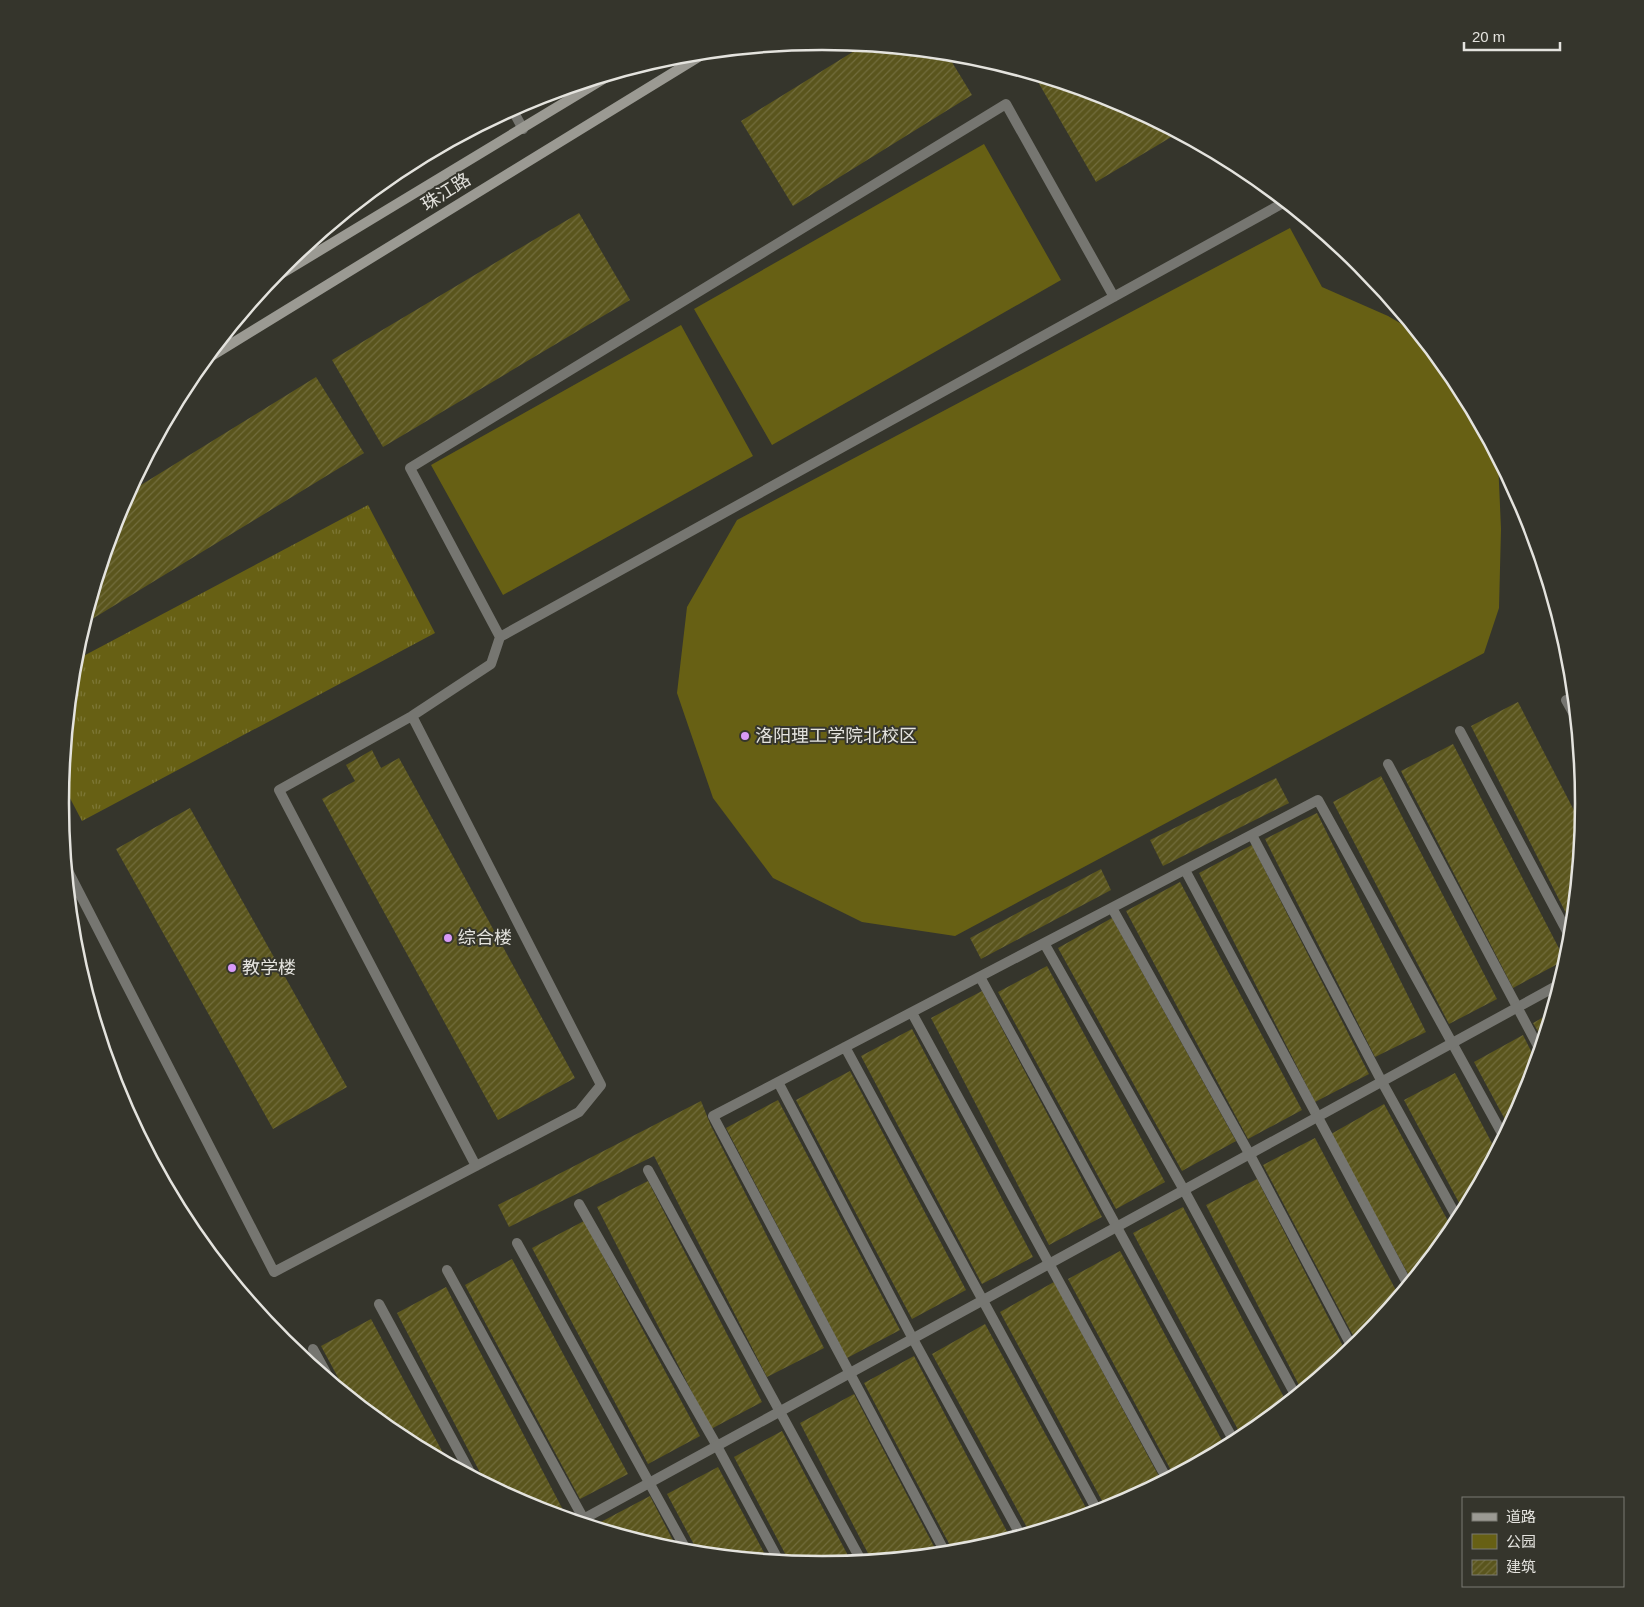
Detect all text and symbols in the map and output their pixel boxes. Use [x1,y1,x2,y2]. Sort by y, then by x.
scale bar [1464,20,1560,52]
text: 20 m [1472,28,1505,45]
street label: 珠江路 [418,169,474,215]
place label: 洛阳理工学院北校区 [755,726,917,746]
marker: 洛阳理工学院北校区 [739,730,751,742]
place label: 综合楼 [458,928,512,948]
marker: 综合楼 [442,932,454,944]
place label: 教学楼 [242,958,296,978]
marker: 教学楼 [226,962,238,974]
legend [1462,1497,1624,1587]
text: 道路 [1506,1508,1536,1525]
text: 公园 [1506,1533,1536,1550]
text: 建筑 [1506,1558,1536,1575]

